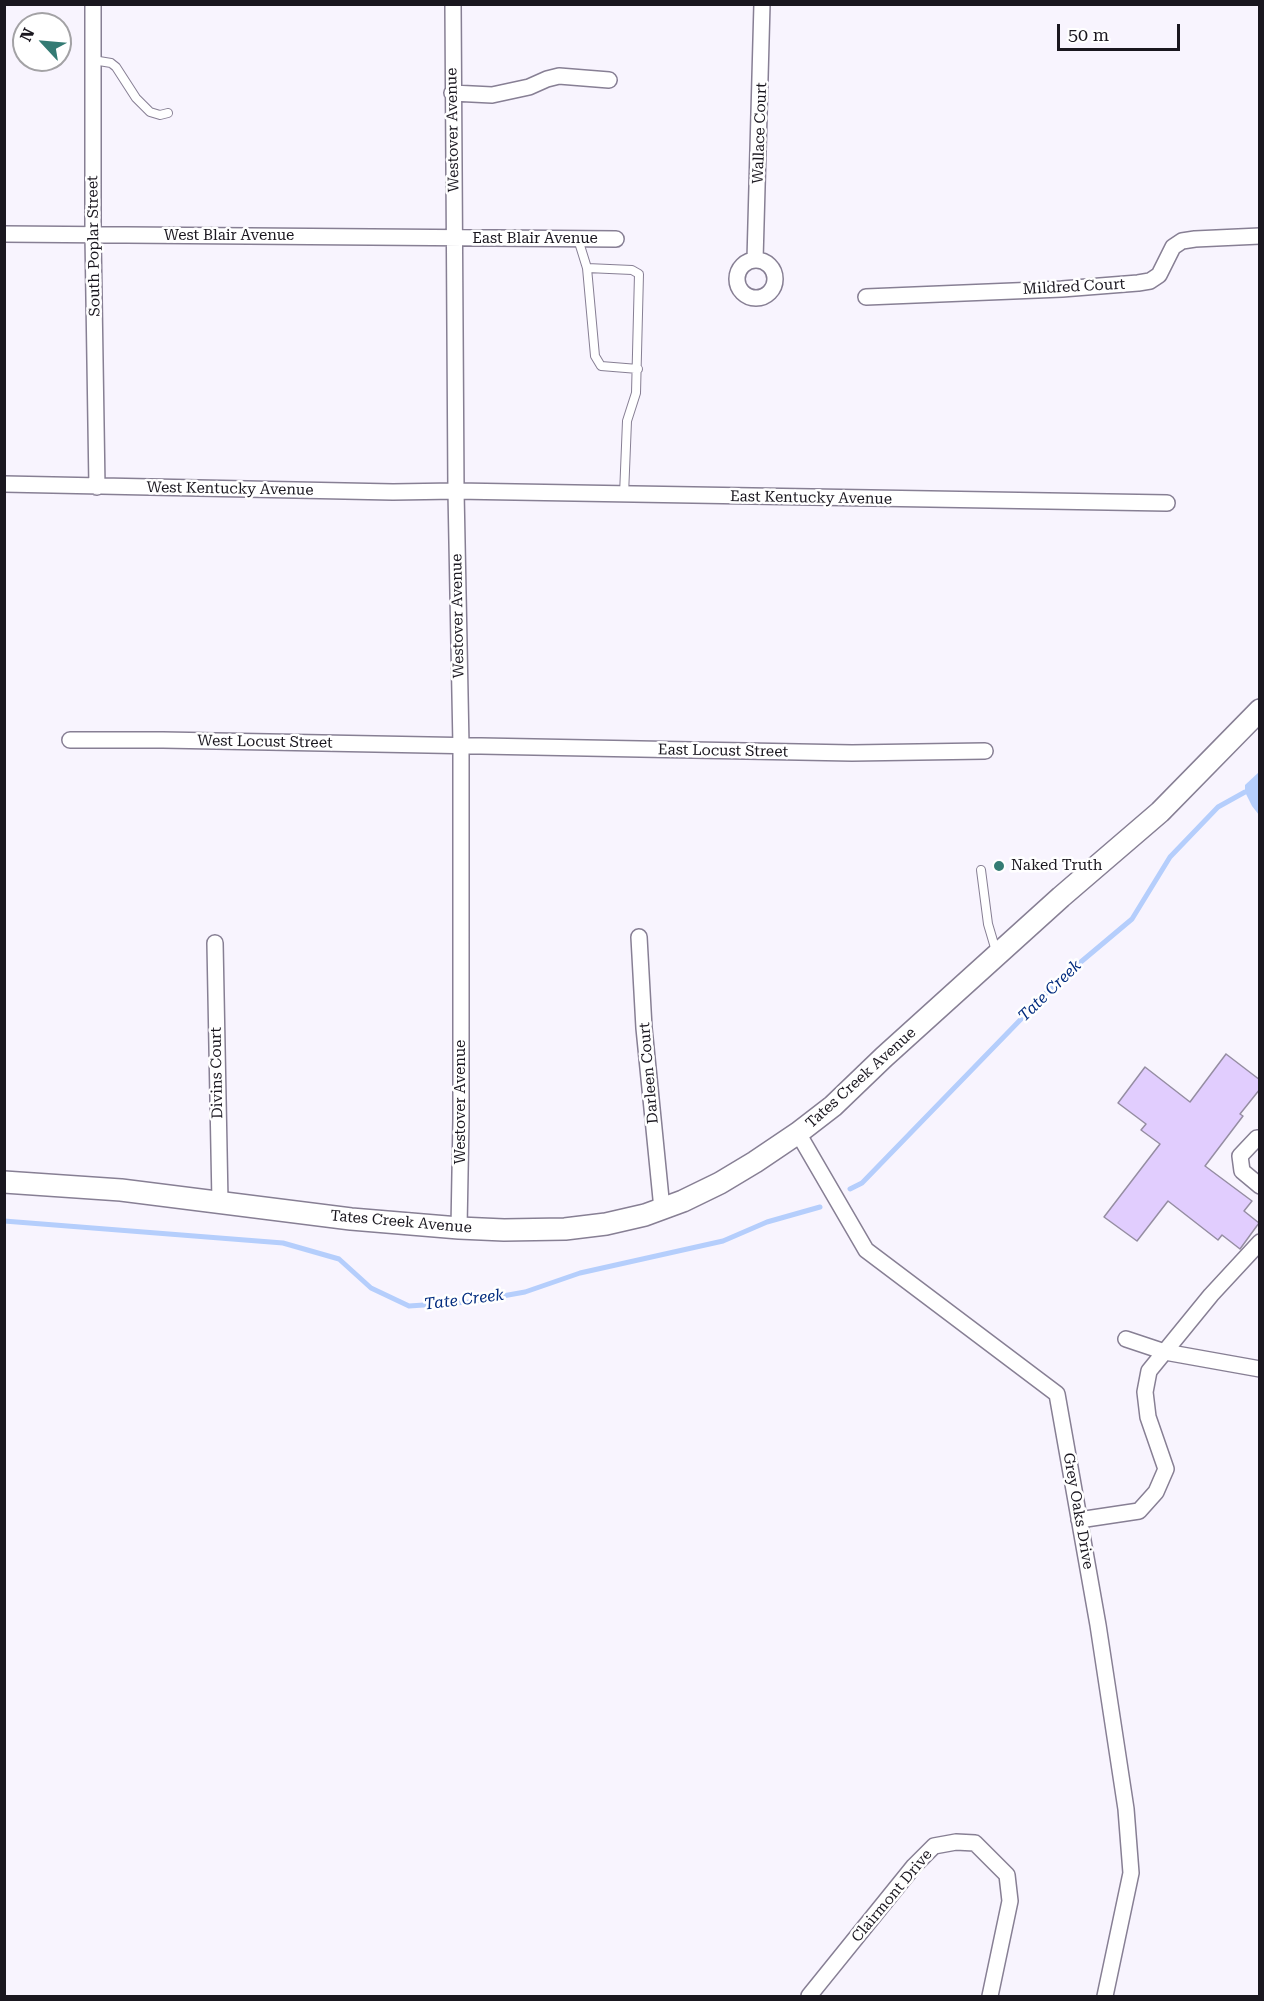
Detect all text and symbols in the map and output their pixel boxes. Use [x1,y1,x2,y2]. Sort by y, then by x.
north arrow [12,12,72,72]
scale bar [1060,12,1183,50]
text: 50 m [1068,24,1109,45]
text: N [16,25,38,44]
street label: Westover Avenue [443,68,463,192]
street label: Wallace Court [749,82,771,184]
street label: South Poplar Street [84,175,104,317]
street label: West Blair Avenue [164,227,294,245]
street label: East Blair Avenue [472,230,598,248]
street label: Mildred Court [1022,275,1126,299]
street label: West Kentucky Avenue [146,479,314,499]
street label: East Kentucky Avenue [730,488,892,508]
street label: Westover Avenue [448,554,468,678]
street label: West Locust Street [197,732,333,752]
street label: East Locust Street [658,741,788,761]
place label: Naked Truth [1011,857,1102,875]
marker: Naked Truth [992,859,1006,873]
water label: Tate Creek [1015,956,1085,1026]
street label: Darleen Court [636,1021,662,1125]
street label: Tates Creek Avenue [802,1024,920,1132]
street label: Divins Court [207,1027,227,1119]
street label: Westover Avenue [452,1040,470,1164]
street label: Tates Creek Avenue [330,1207,472,1237]
water label: Tate Creek [423,1286,505,1314]
street label: Grey Oaks Drive [1059,1451,1097,1571]
street label: Clairmont Drive [848,1846,936,1946]

